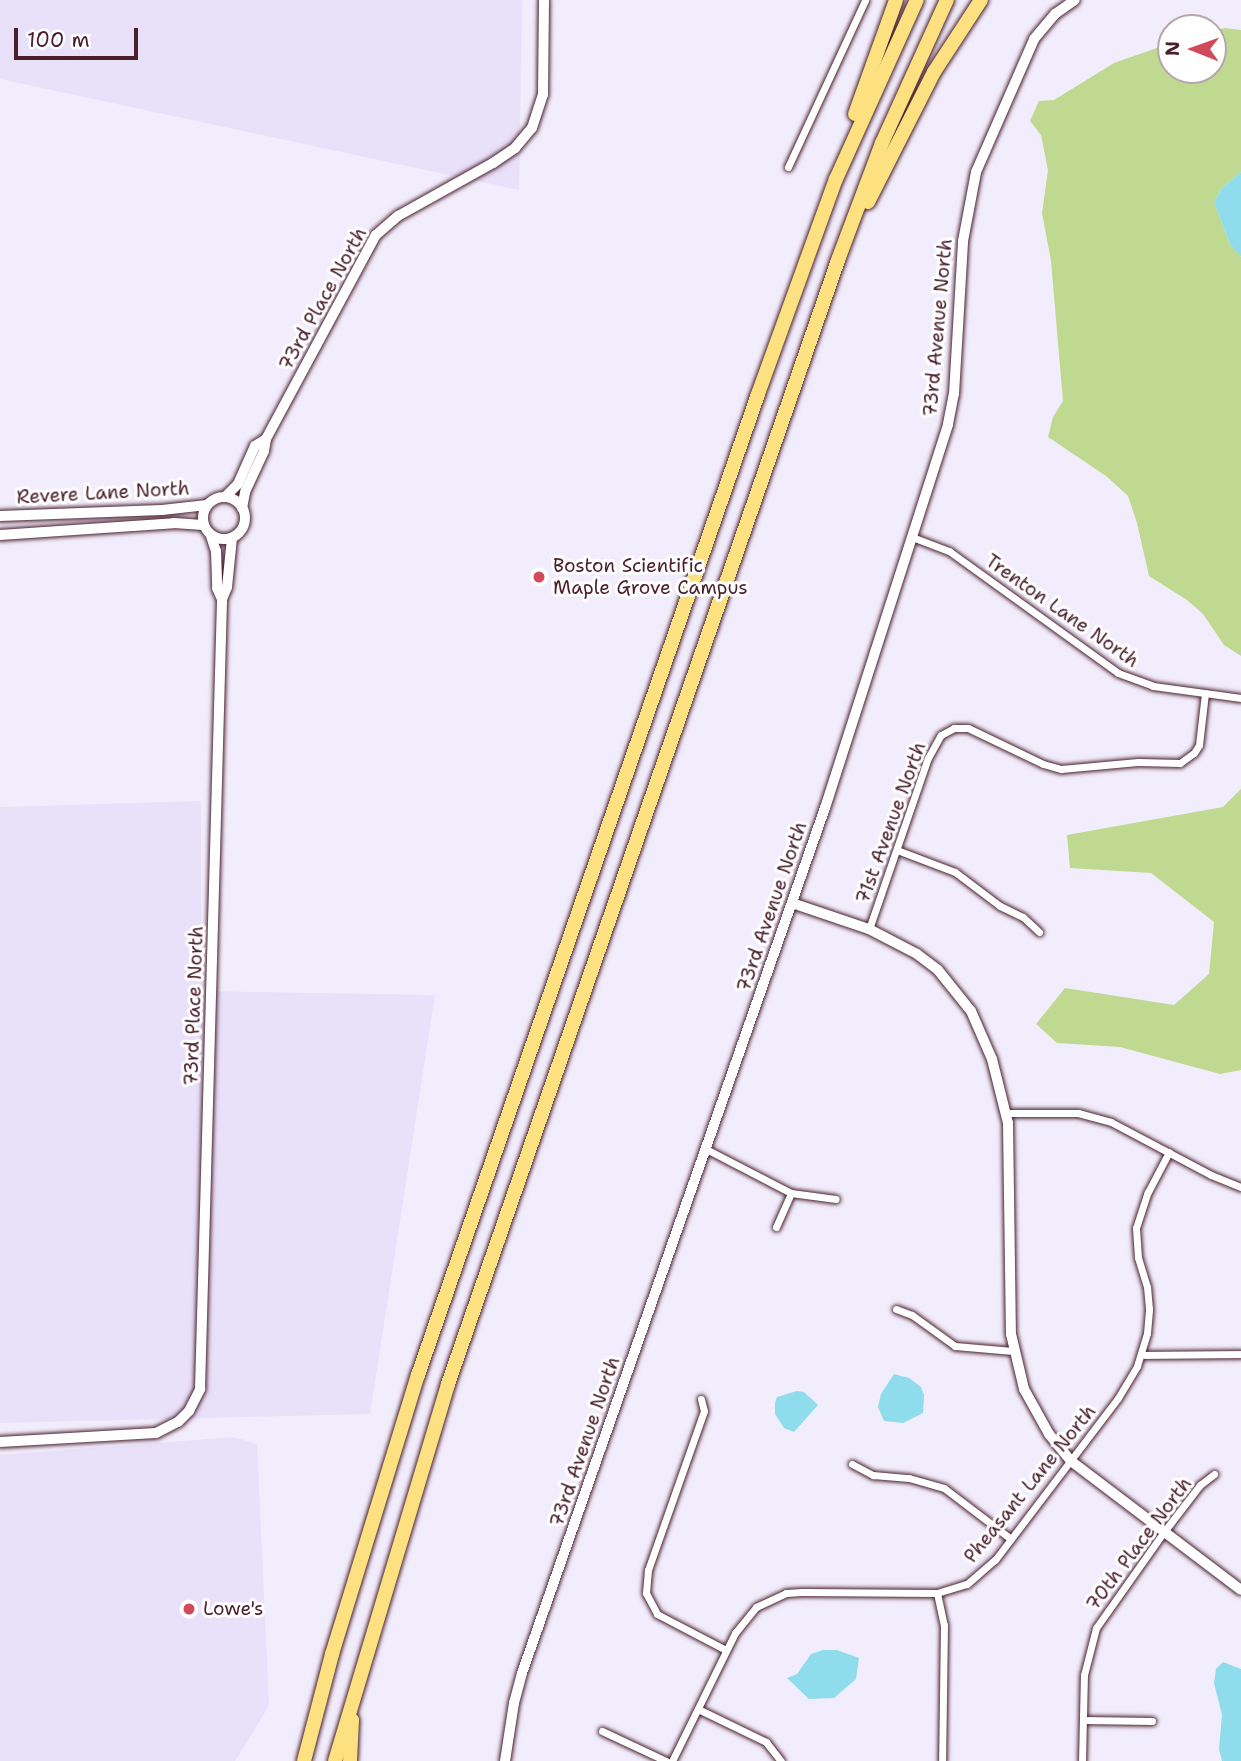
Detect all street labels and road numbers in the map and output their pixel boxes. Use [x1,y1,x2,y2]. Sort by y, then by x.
street label: 73rd Place North [274,223,372,375]
street label: 73rd Avenue North [919,238,957,418]
street label: Revere Lane North [16,477,190,509]
street label: Trenton Lane North [981,550,1143,672]
street label: 71st Avenue North [851,739,931,907]
street label: 73rd Avenue North [732,819,812,995]
street label: 73rd Place North [180,926,208,1086]
street label: 73rd Avenue North [545,1354,625,1530]
street label: Pheasant Lane North [959,1400,1101,1568]
street label: 70th Place North [1081,1473,1197,1615]

